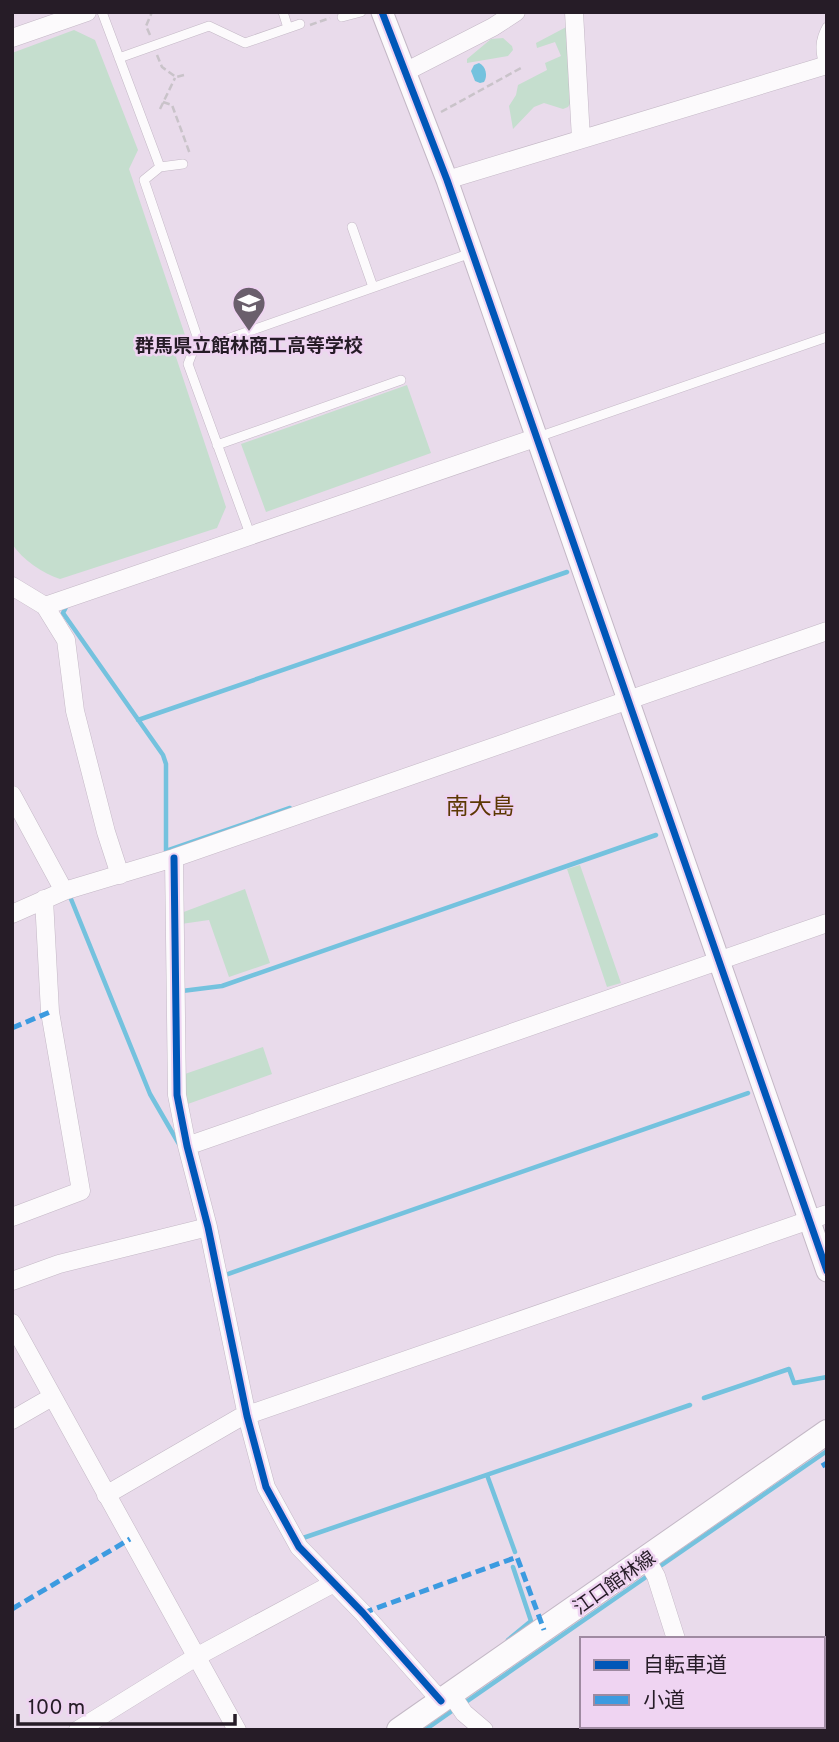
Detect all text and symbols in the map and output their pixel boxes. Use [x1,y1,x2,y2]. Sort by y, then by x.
school or university icon: 群馬県立館林商工高等学校 [230,284,268,333]
place label: 群馬県立館林商工高等学校 [135,335,363,359]
district label: 南大島 [446,794,515,823]
street label: 江口館林線 [569,1547,661,1621]
legend [580,1637,825,1728]
text: 自転車道 [643,1653,727,1680]
scale bar [18,1682,234,1726]
text: 小道 [643,1688,685,1715]
text: 100 m [28,1695,85,1722]

